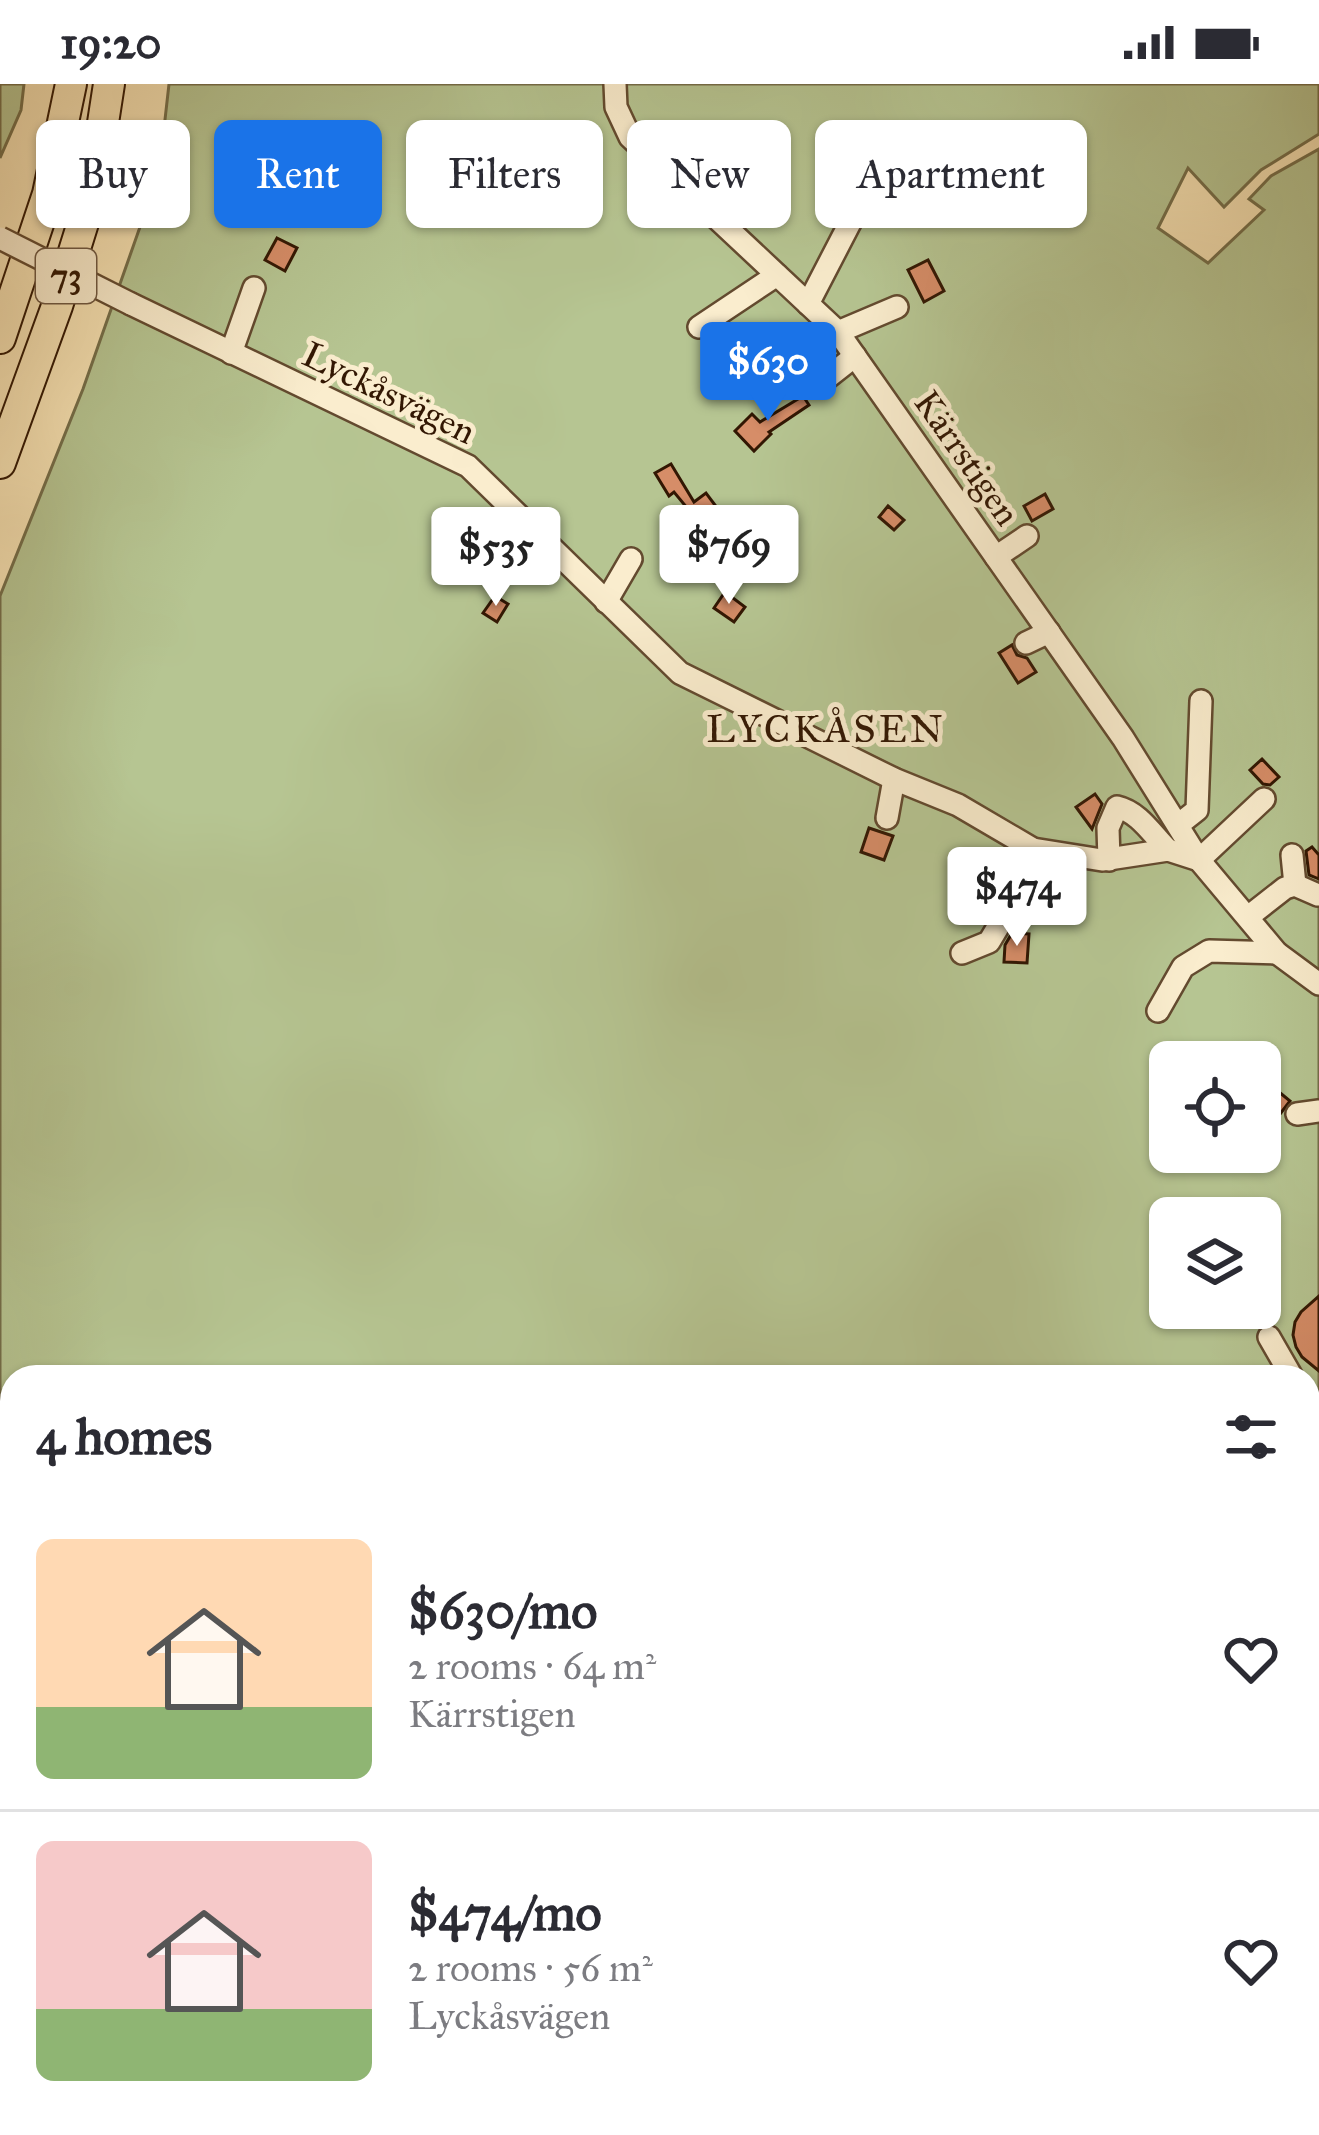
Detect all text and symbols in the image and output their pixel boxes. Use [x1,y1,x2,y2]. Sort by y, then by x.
text: 19:20 [60,15,161,70]
chip: Buy [36,120,190,228]
chip: Rent [214,120,382,228]
chip: Filters [406,120,603,228]
chip: New [627,120,791,228]
chip: Apartment [815,120,1087,228]
road number: 73 [36,249,96,303]
pin: $630 [697,322,839,424]
street label: Lyckåsvägen [295,332,483,454]
text: $630 [727,337,809,385]
street label: Kärrstigen [905,382,1029,534]
pin: $769 [658,505,800,607]
pin: $535 [425,507,567,609]
text: $769 [686,520,772,568]
text: $535 [458,522,534,570]
district label: LYCKÅSEN [706,705,946,753]
pin: $474 [946,847,1088,949]
text: $474 [974,862,1060,910]
map controls [1149,1041,1281,1329]
button: locate [1149,1041,1281,1173]
button: layers [1149,1197,1281,1329]
icon: filters [1218,1404,1284,1470]
text: 4 homes [36,1406,212,1468]
text: $630/mo [408,1580,597,1642]
icon: home [132,1587,276,1731]
icon: heart [1218,1626,1284,1692]
text: 2 rooms · 64 m² [408,1642,656,1690]
text: Kärrstigen [408,1690,576,1738]
text: $474/mo [408,1882,602,1944]
icon: home [132,1889,276,2033]
icon: heart [1218,1928,1284,1994]
text: 2 rooms · 56 m² [408,1944,653,1992]
text: Lyckåsvägen [408,1992,610,2040]

